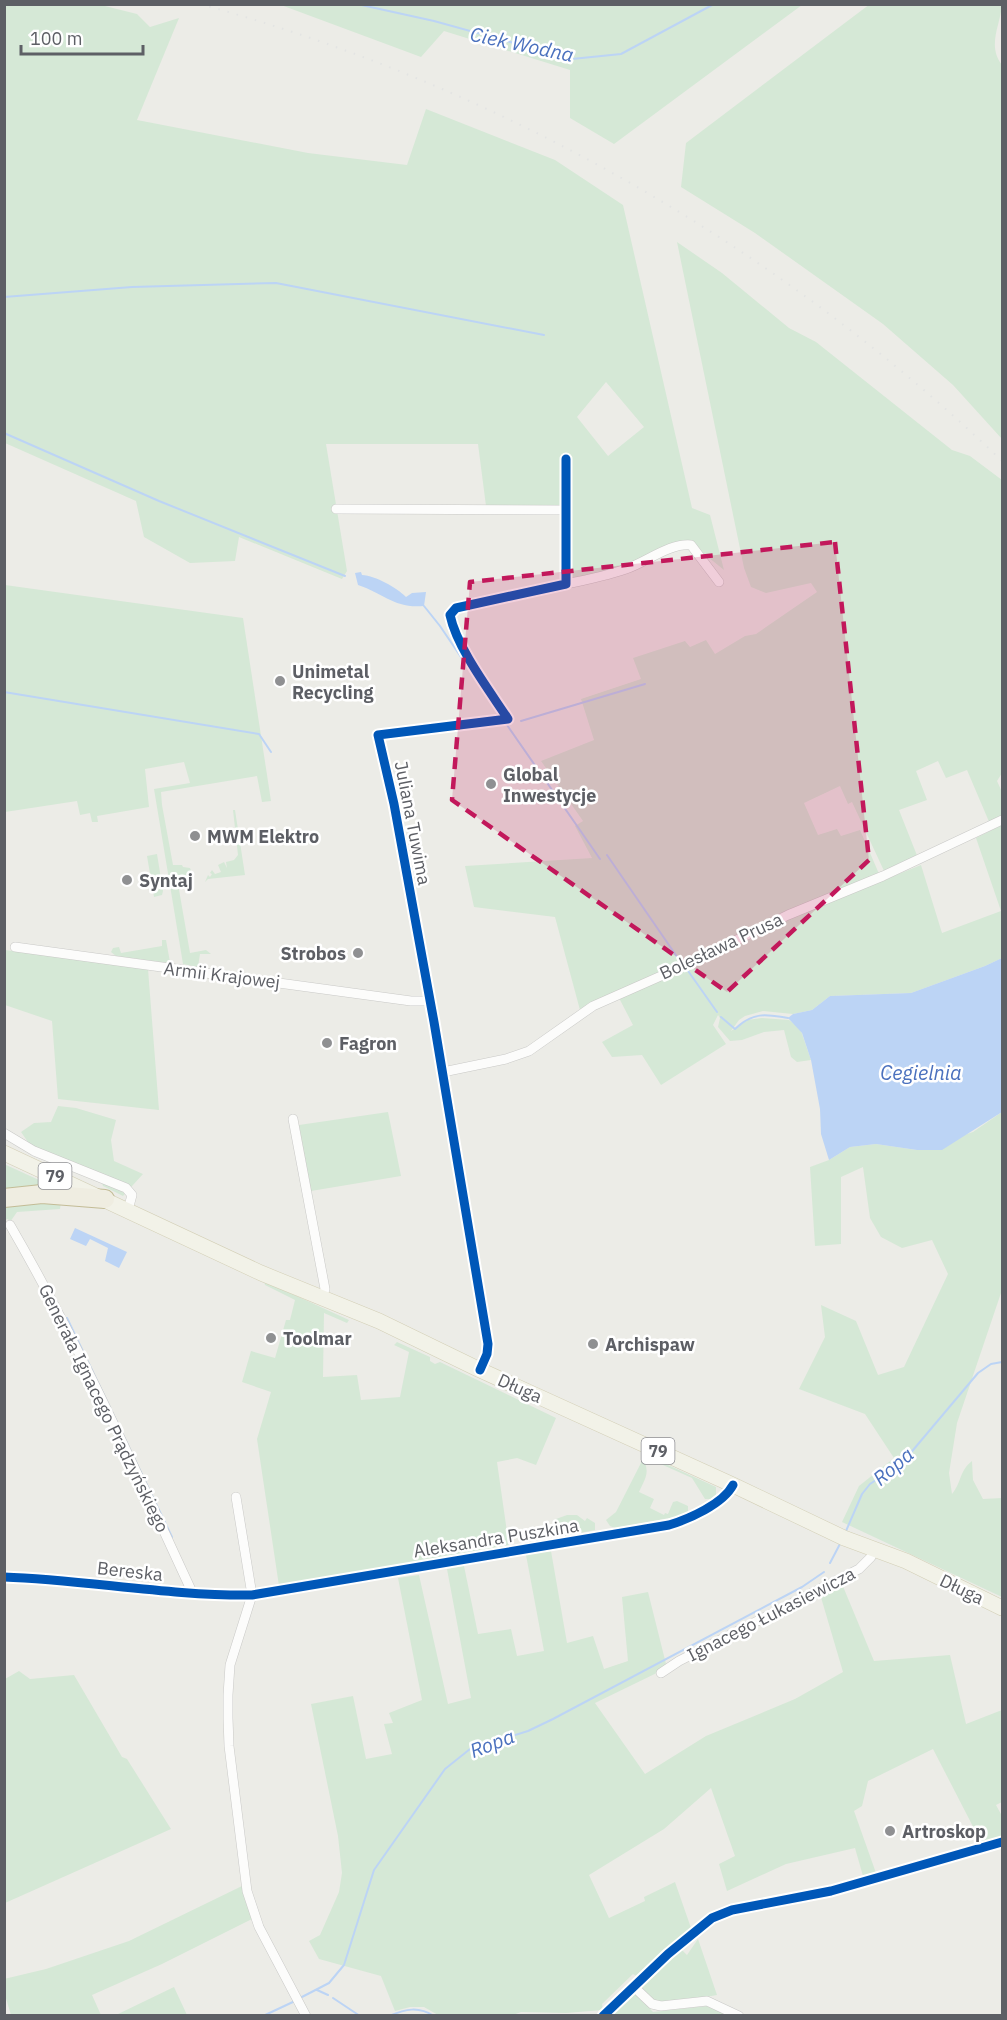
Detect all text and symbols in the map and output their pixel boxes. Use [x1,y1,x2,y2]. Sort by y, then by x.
scale bar [21,18,142,56]
water label: Ciek Wodna [468,20,576,68]
text: 100 m [30,27,82,50]
place label: Unimetal Recycling [292,660,373,704]
marker: Unimetal Recycling [273,674,287,688]
street label: Juliana Tuwima [390,759,436,887]
place label: Global Inwestycje [503,763,596,807]
marker: Global Inwestycje [484,777,498,791]
place label: MWM Elektro [207,825,319,848]
marker: MWM Elektro [188,829,202,843]
place label: Syntaj [139,869,193,892]
marker: Syntaj [120,873,134,887]
street label: Bolesława Prusa [656,907,787,985]
place label: Strobos [280,942,346,965]
marker: Strobos [351,946,365,960]
street label: Armii Krajowej [162,956,282,994]
place label: Fagron [339,1032,397,1055]
marker: Fagron [320,1036,334,1050]
water label: Cegielnia [880,1059,962,1086]
road number: 79 [38,1163,72,1189]
street label: Generała Ignacego Prądzyńskiego [34,1280,174,1536]
place label: Toolmar [283,1327,352,1350]
marker: Toolmar [264,1331,278,1345]
place label: Archispaw [605,1333,695,1356]
marker: Archispaw [586,1337,600,1351]
street label: Długa [494,1368,546,1408]
road number: 79 [642,1438,674,1464]
water label: Ropa [867,1441,919,1491]
street label: Aleksandra Puszkina [412,1514,581,1562]
street label: Bereska [96,1556,164,1586]
street label: Ignacego Łukasiewicza [683,1561,859,1666]
street label: Długa [936,1568,988,1610]
water label: Ropa [466,1722,518,1764]
place label: Artroskop [902,1820,986,1843]
marker: Artroskop [883,1824,897,1838]

